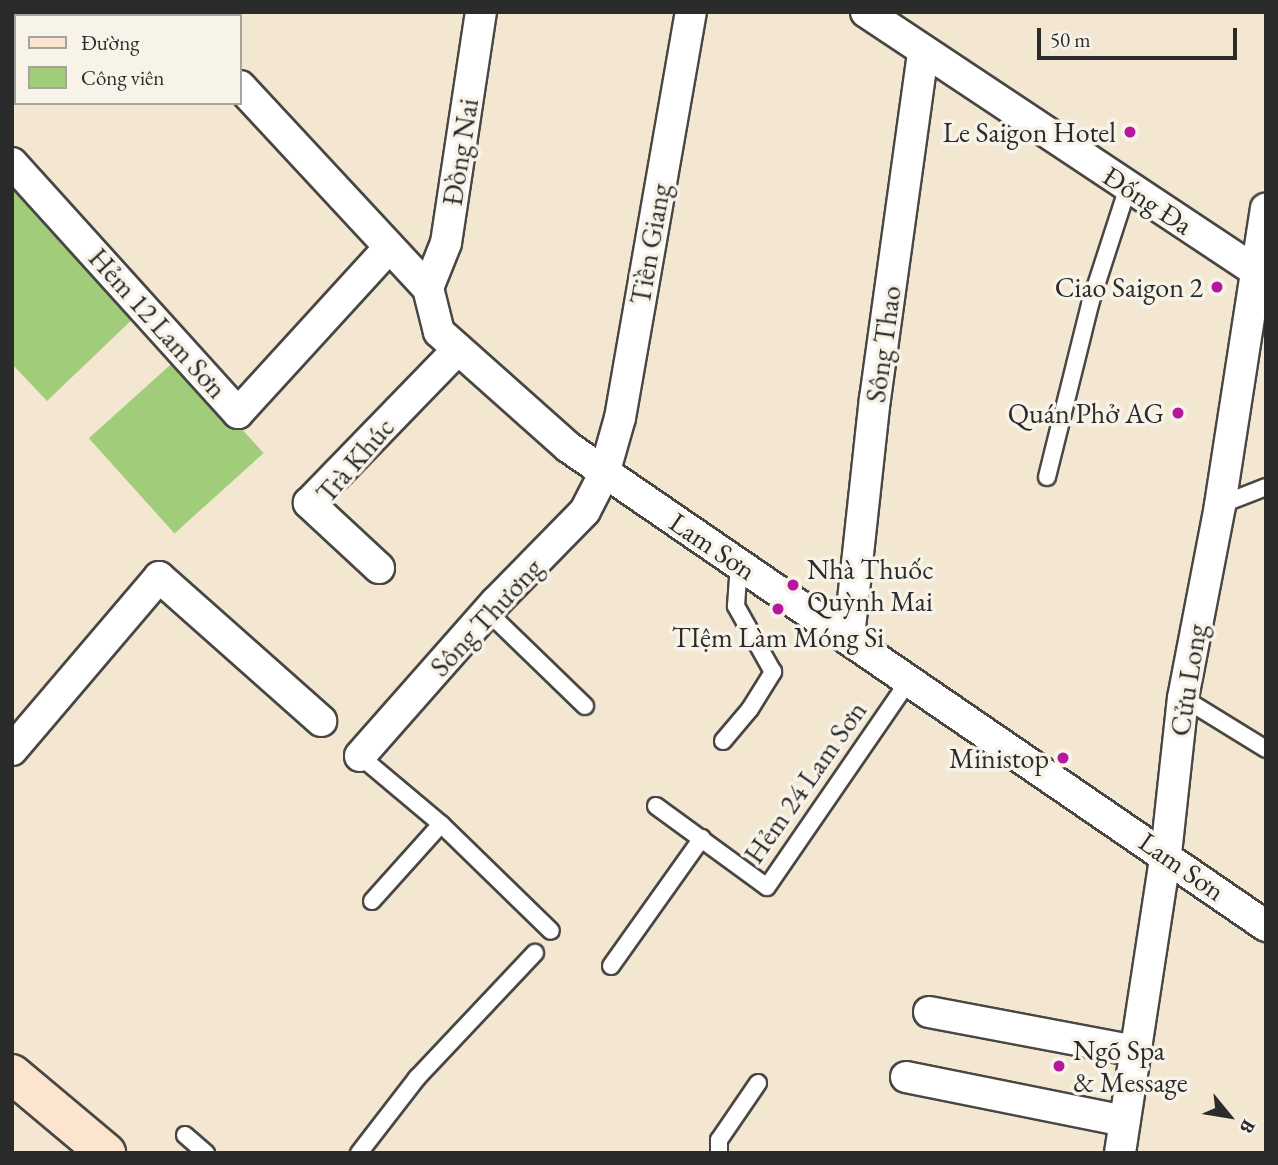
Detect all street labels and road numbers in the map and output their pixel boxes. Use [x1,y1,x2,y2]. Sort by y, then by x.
street label: Đồng Nai [435,96,485,208]
street label: Đống Đa [1097,159,1199,241]
street label: Tiền Giang [623,181,677,307]
street label: Hẻm 12 Lam Sơn [82,241,234,405]
street label: Sông Thao [858,283,908,405]
street label: Trà Khúc [309,411,401,509]
street label: Lam Sơn [663,505,763,587]
street label: Sông Thương [423,551,549,683]
street label: Cửu Long [1163,622,1213,738]
street label: Hẻm 24 Lam Sơn [737,694,873,870]
street label: Lam Sơn [1133,824,1231,908]

